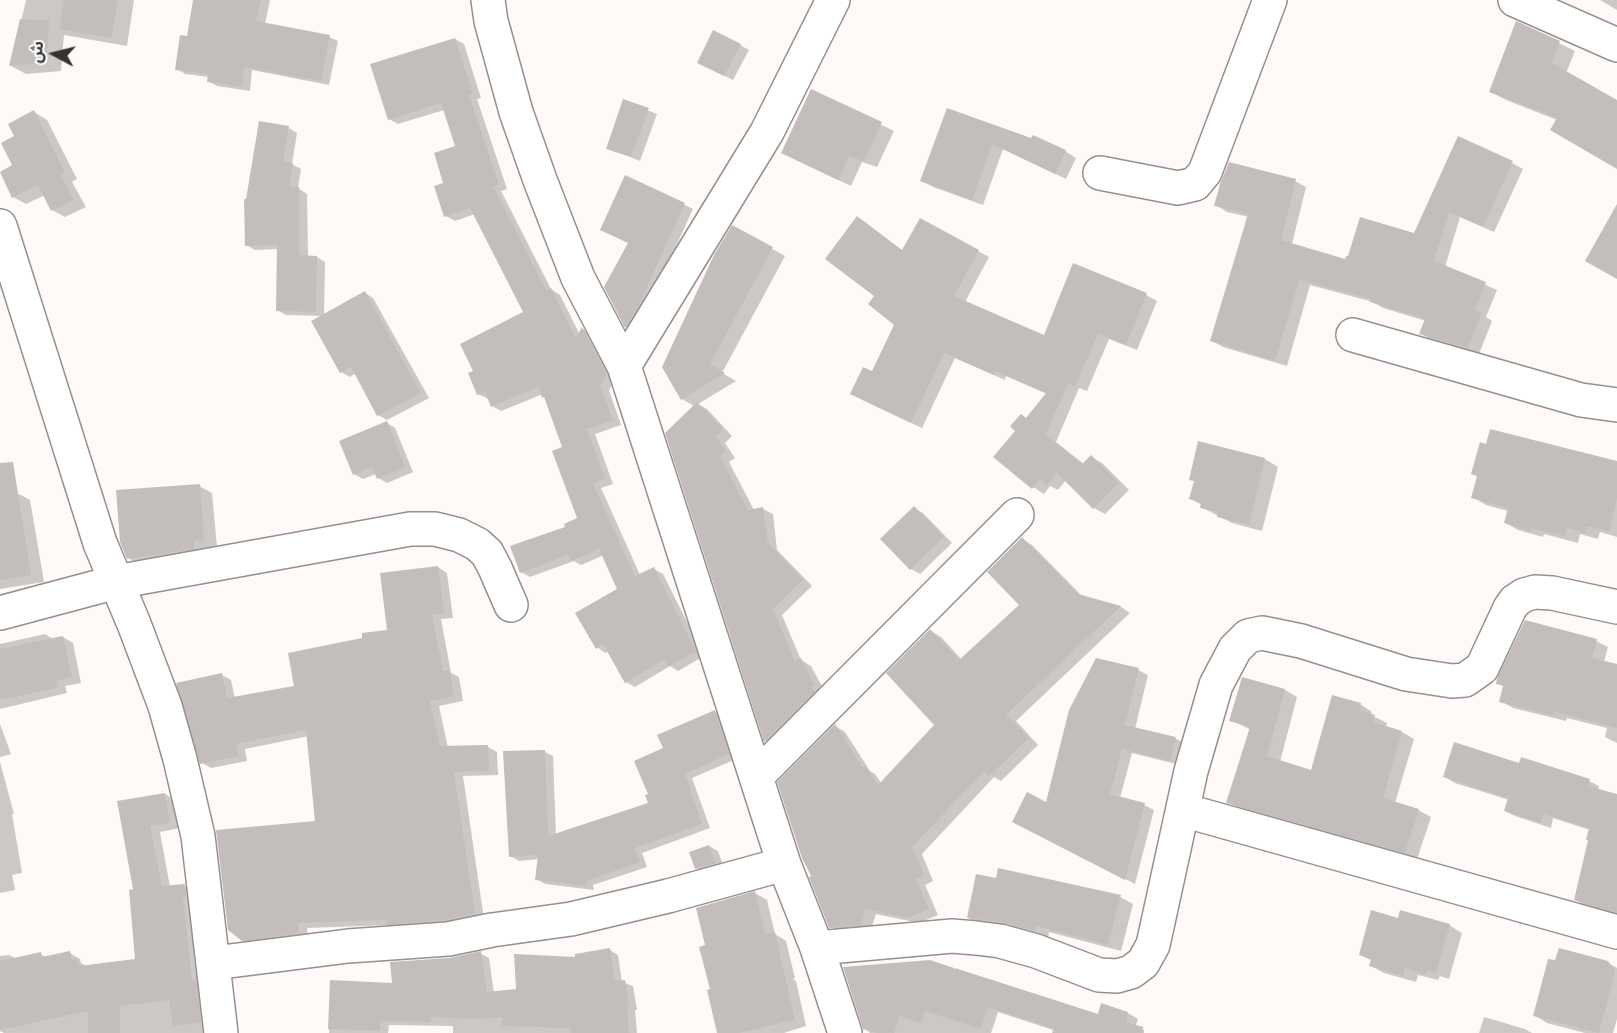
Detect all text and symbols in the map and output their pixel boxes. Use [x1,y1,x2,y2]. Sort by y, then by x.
north arrow [24,24,84,84]
text: ش [25,40,47,64]

